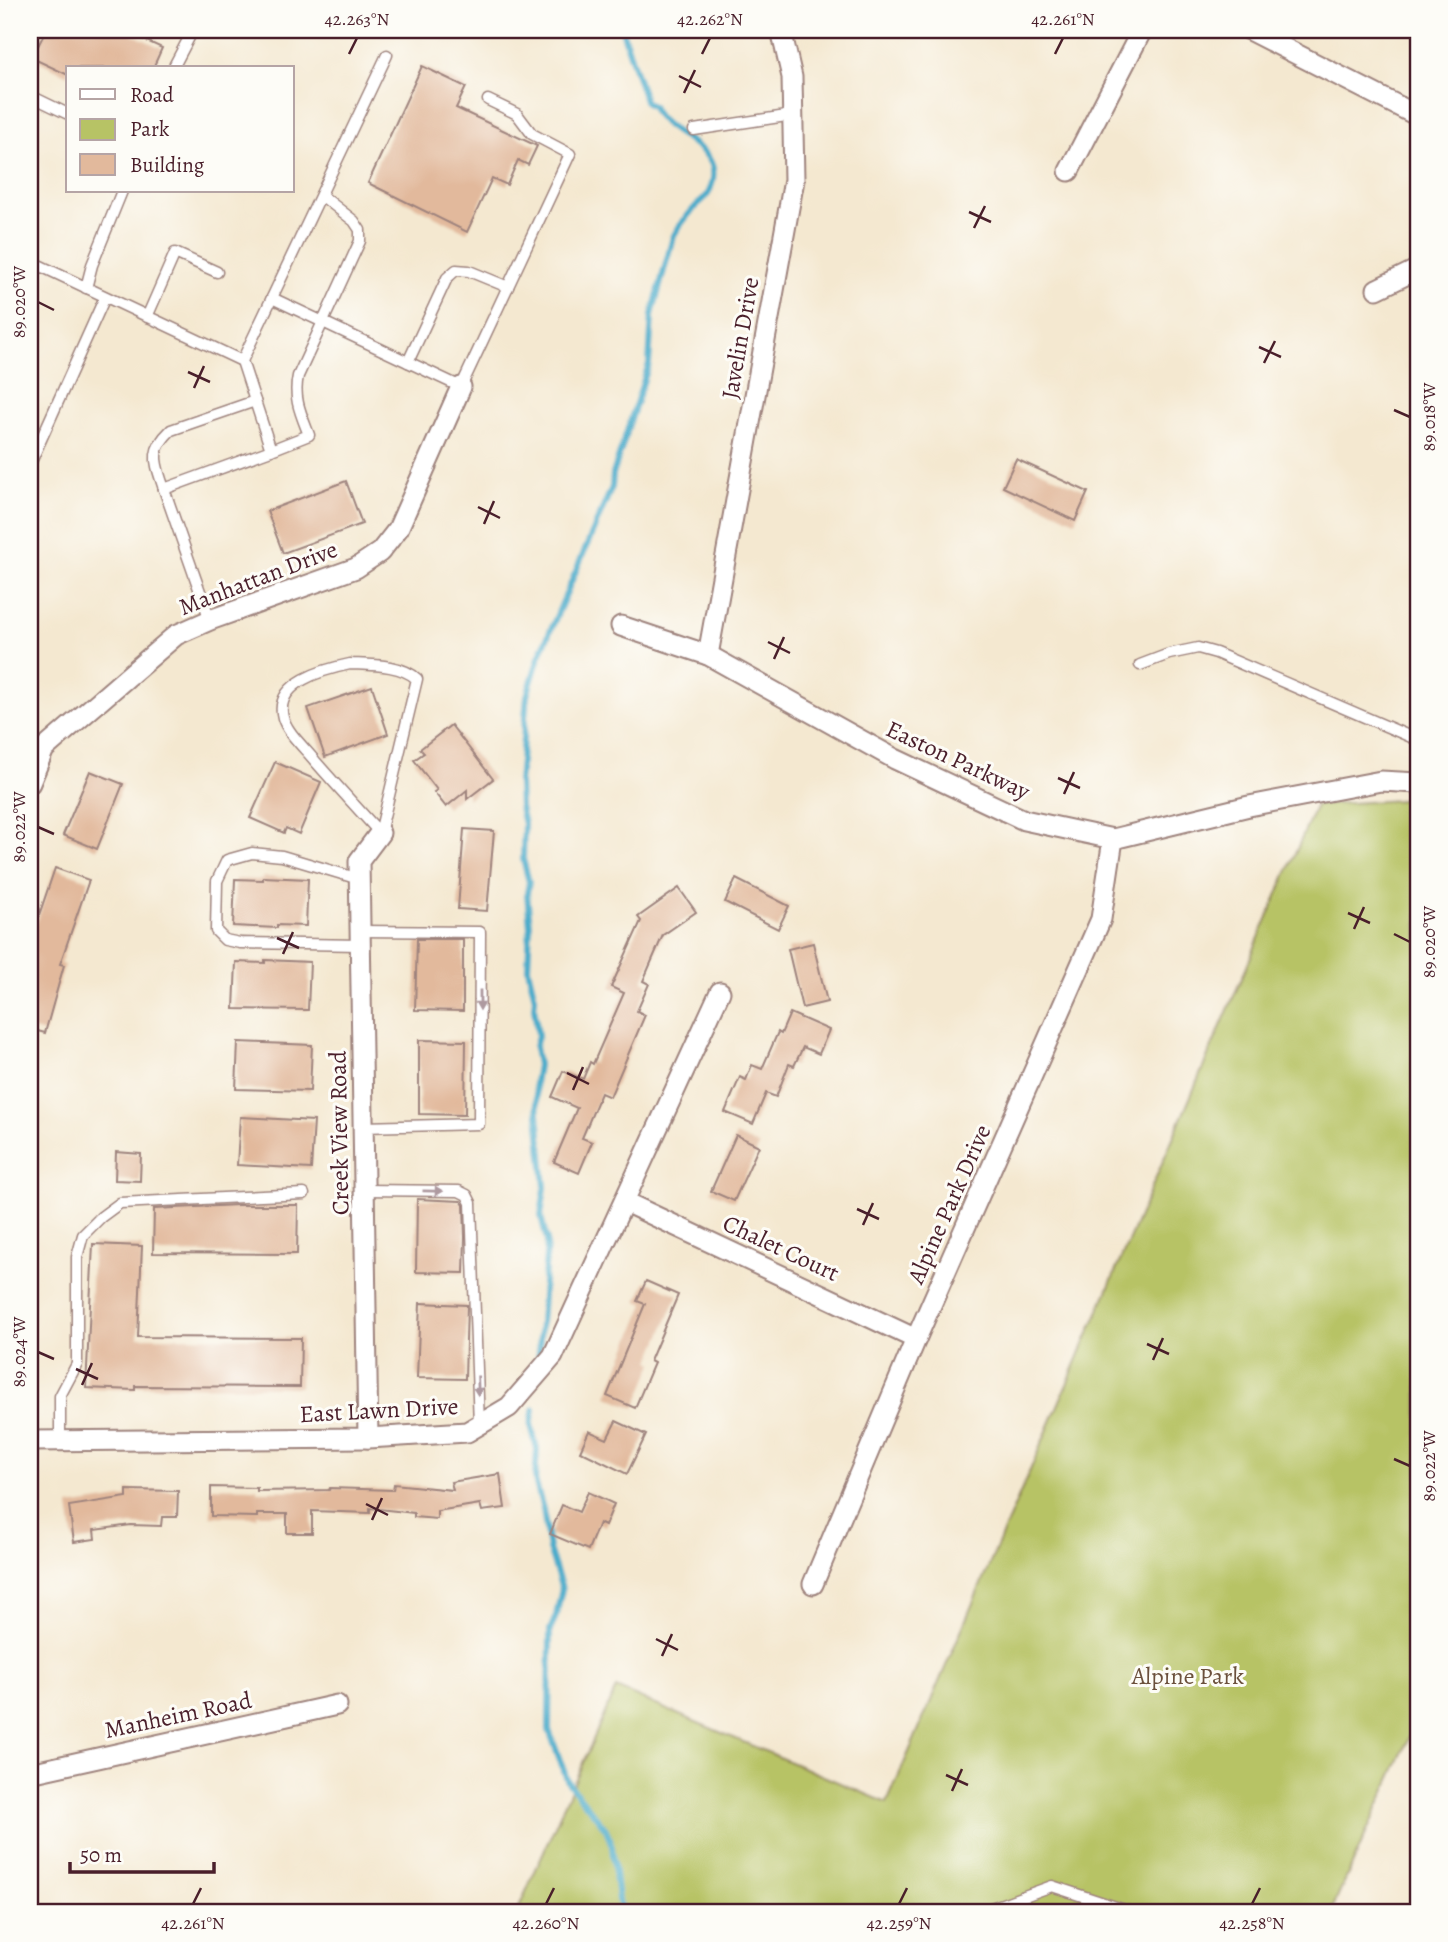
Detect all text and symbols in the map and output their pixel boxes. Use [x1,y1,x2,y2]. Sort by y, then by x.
text: 42.263°N [325,7,390,31]
text: 42.262°N [677,7,743,31]
text: 42.261°N [1031,7,1095,31]
legend [66,66,294,192]
text: Road [130,81,174,109]
text: Park [130,115,170,143]
text: Building [130,151,205,179]
text: 89.020°W [7,266,31,338]
street label: Javelin Drive [714,275,766,401]
text: 89.018°W [1417,382,1441,452]
street label: Manhattan Drive [174,533,342,623]
street label: Easton Parkway [881,713,1035,807]
text: 89.022°W [7,791,31,863]
text: 89.020°W [1417,906,1441,978]
one-way arrow [474,990,486,1012]
street label: Creek View Road [322,1050,356,1216]
street label: Alpine Park Drive [899,1119,998,1290]
one-way arrow [422,1185,444,1197]
street label: Chalet Court [718,1207,844,1289]
text: 89.024°W [7,1316,31,1387]
one-way arrow [472,1375,483,1397]
street label: East Lawn Drive [299,1390,459,1430]
text: 89.022°W [1417,1430,1441,1502]
park label: Alpine Park [1131,1660,1244,1692]
street label: Manheim Road [102,1684,255,1746]
scale bar [70,1830,214,1874]
text: 50 m [80,1841,122,1869]
text: 42.261°N [161,1911,225,1935]
text: 42.260°N [512,1911,580,1935]
text: 42.259°N [866,1911,932,1935]
text: 42.258°N [1219,1911,1285,1935]

